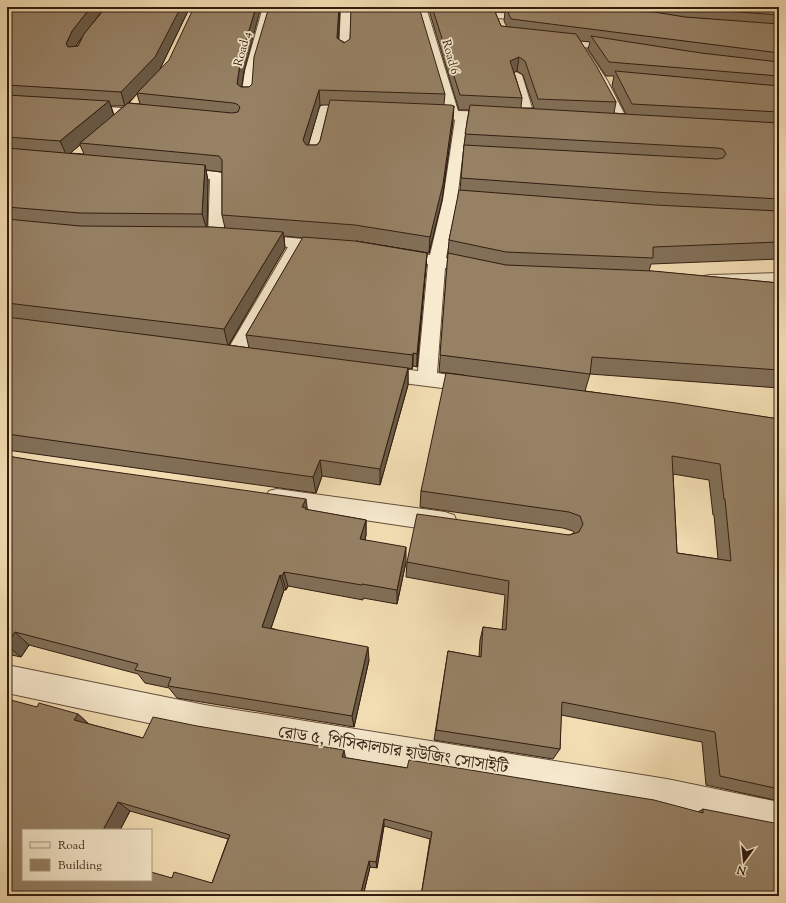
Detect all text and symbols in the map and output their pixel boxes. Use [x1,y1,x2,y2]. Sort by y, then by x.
street label: Road 4 [230,29,256,69]
street label: Road 6 [436,37,464,77]
street label: রোড ৫, পিসিকালচার হাউজিং সোসাইটি [276,720,511,781]
legend [22,829,152,881]
text: Road [58,837,85,855]
north arrow [724,841,764,881]
text: Building [58,857,102,875]
text: N [735,861,749,879]

